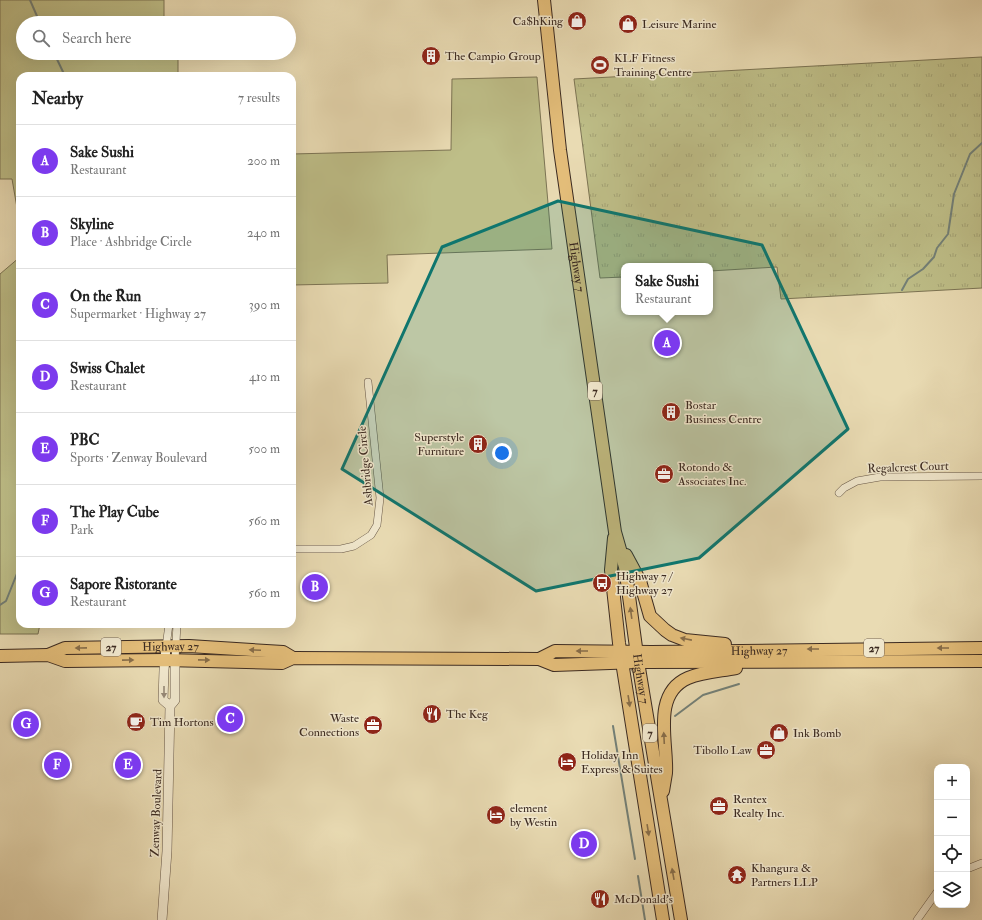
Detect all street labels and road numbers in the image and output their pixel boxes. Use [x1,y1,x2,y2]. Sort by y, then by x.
street label: Highway 7 [565,241,587,294]
road number: 7 [588,382,602,400]
street label: Ashbridge Circle [355,425,377,507]
street label: Regalcrest Court [867,459,949,476]
road number: 27 [101,638,121,656]
street label: Highway 27 [142,639,200,655]
road number: 27 [864,639,884,657]
street label: Highway 27 [731,643,788,659]
street label: Highway 7 [629,653,652,705]
road number: 7 [643,724,657,742]
street label: Zenway Boulevard [147,769,166,857]

